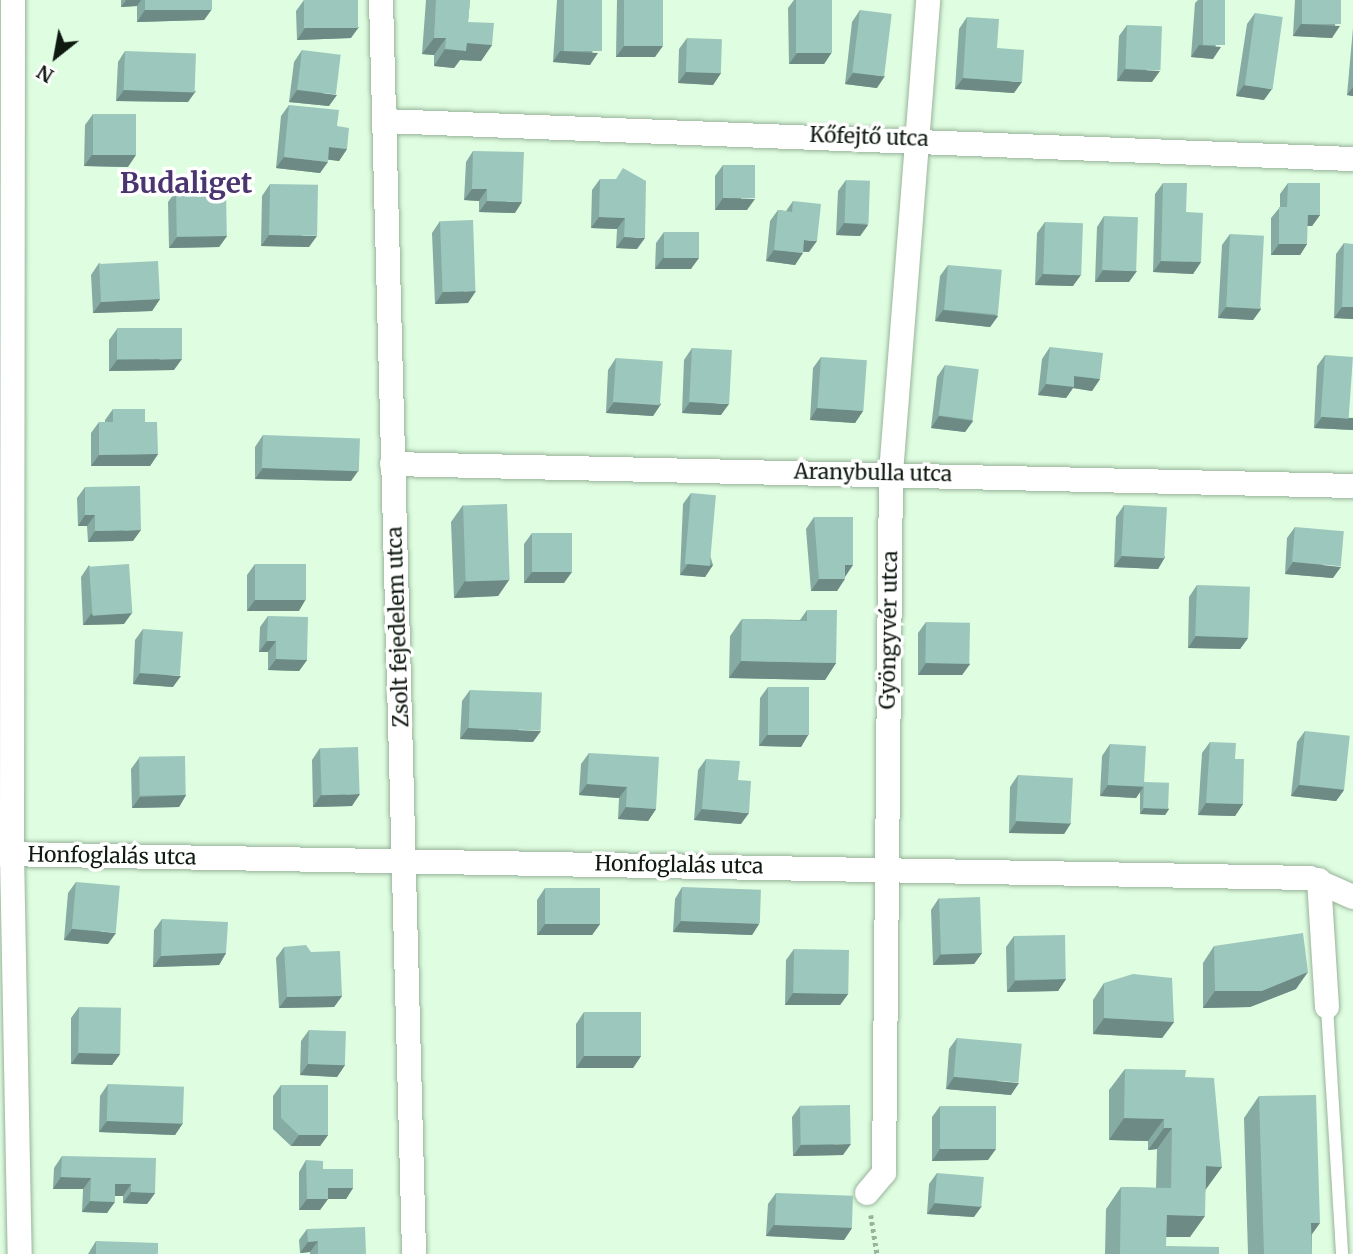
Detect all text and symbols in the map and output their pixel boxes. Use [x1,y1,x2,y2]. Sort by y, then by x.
north arrow [21,21,91,91]
text: N [33,60,58,88]
street label: Kőfejtő utca [809,122,929,152]
district label: Budaliget [120,166,252,200]
street label: Aranybulla utca [794,459,952,487]
street label: Zsolt fejedelem utca [382,526,414,728]
street label: Gyöngyvér utca [875,550,903,710]
street label: Honfoglalás utca [27,842,197,870]
street label: Honfoglalás utca [594,851,764,879]

